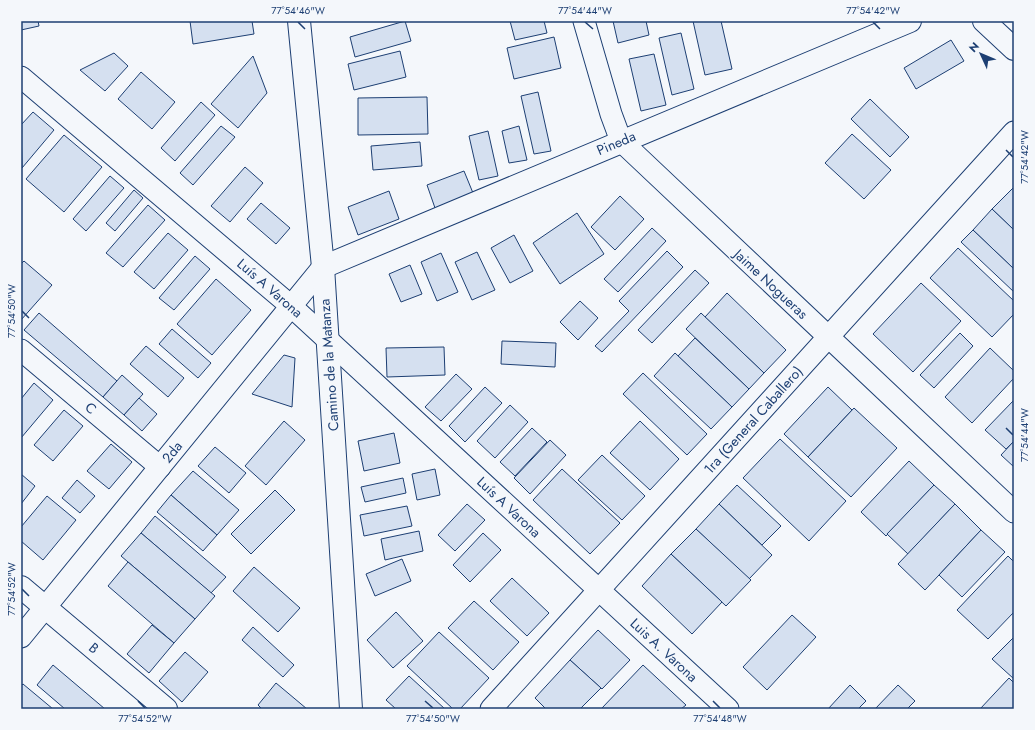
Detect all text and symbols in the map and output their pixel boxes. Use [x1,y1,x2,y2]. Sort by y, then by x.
text: 77°54'46"W [271,3,325,18]
text: 77°54'44"W [558,3,612,18]
text: 77°54'42"W [846,3,900,18]
north arrow [961,34,1001,74]
text: N [965,38,983,56]
street label: Pineda [593,126,639,160]
text: 77°54'42"W [1017,130,1032,184]
street label: Jaime Nogueras [728,243,813,324]
street label: Luís A Varona [233,254,307,322]
text: 77°54'50"W [4,284,19,338]
street label: Camino de la Matanza [314,298,344,432]
street label: 1ra (General Caballero) [699,362,807,478]
street label: C [81,397,101,419]
text: 77°54'44"W [1017,408,1032,462]
street label: 2da [157,437,187,467]
street label: Luís A Varona [472,472,546,542]
text: 77°54'52"W [4,562,19,616]
street label: Luis A. Varona [626,613,702,687]
street label: B [85,638,104,658]
text: 77°54'52"W [118,711,172,726]
text: 77°54'50"W [406,711,460,726]
text: 77°54'48"W [693,711,747,726]

